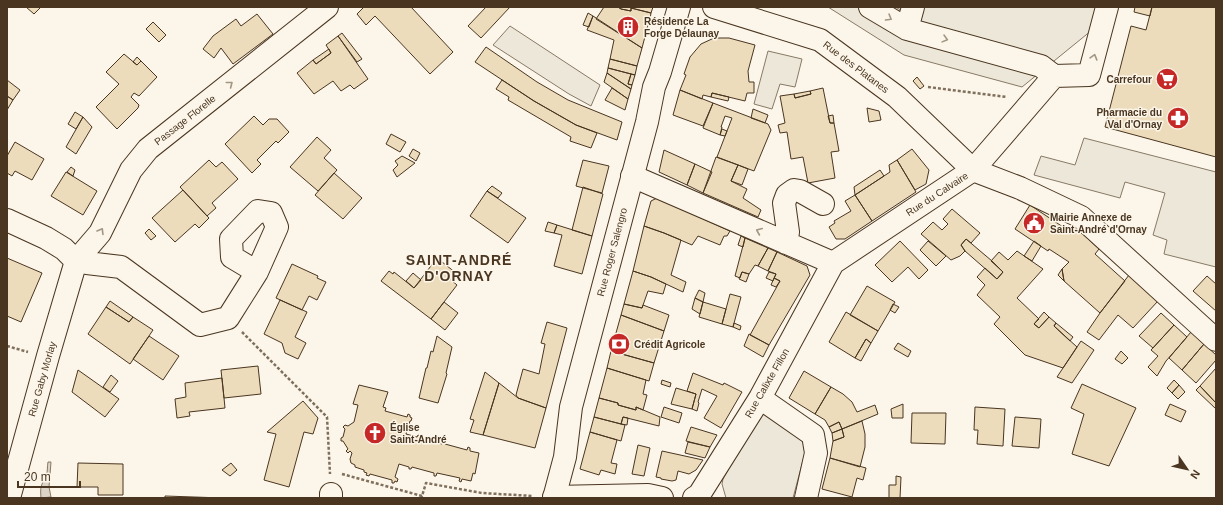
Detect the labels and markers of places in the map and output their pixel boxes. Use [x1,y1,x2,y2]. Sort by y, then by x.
building icon: Résidence La Forge Delaunay [615,14,641,40]
place label: Résidence La Forge Delaunay [644,16,719,39]
supermarket icon: Carrefour [1154,66,1180,92]
place label: Carrefour [1106,74,1152,85]
pharmacy icon: Pharmacie du Val d'Ornay [1165,105,1191,131]
place label: Pharmacie du Val d'Ornay [1096,107,1162,130]
public building icon: Mairie Annexe de Saint-André d'Ornay [1021,210,1047,236]
place label: Mairie Annexe de Saint-André d'Ornay [1050,212,1147,235]
bank icon: Crédit Agricole [606,331,632,357]
place label: Crédit Agricole [634,339,706,350]
church icon: Église Saint-André [362,420,388,446]
place label: Église Saint-André [390,421,447,445]

